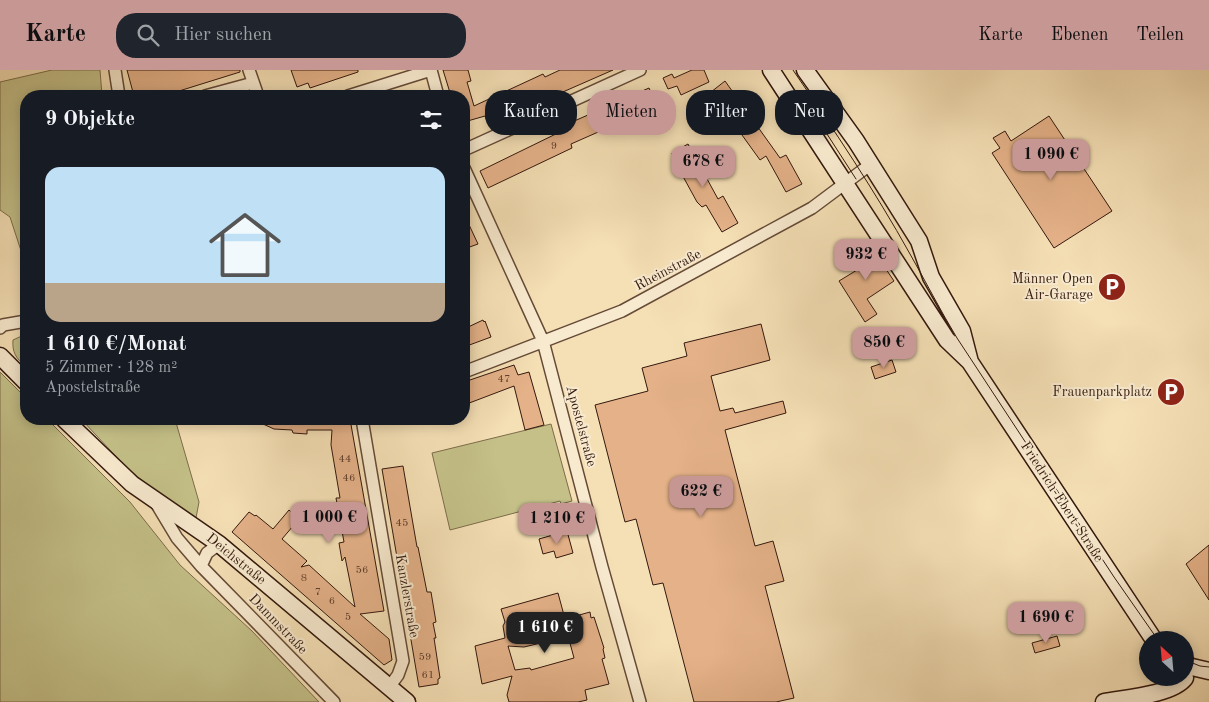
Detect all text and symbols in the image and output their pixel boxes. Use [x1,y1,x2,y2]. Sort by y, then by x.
search box [116,13,466,58]
icon: search [134,21,162,49]
text: Karte [25,23,86,47]
text: Hier suchen [174,26,272,45]
text: Karte [978,26,1023,44]
text: Ebenen [1051,26,1108,44]
text: Teilen [1136,26,1184,44]
chip: Kaufen [485,90,577,135]
chip: Mieten [587,90,676,135]
chip: Filter [686,90,765,135]
chip: Neu [775,90,843,135]
icon: filters [417,106,445,134]
text: 9 Objekte [45,109,135,130]
pin: 1 090 € [1005,138,1097,181]
house number: 9 [551,141,557,152]
pin: 678 € [668,146,738,188]
text: 1 090 € [1023,147,1079,163]
text: 678 € [682,154,724,170]
icon: home [200,200,290,290]
pin: 932 € [831,238,901,281]
street label: Rheinstraße [633,247,703,293]
text: 932 € [845,247,887,263]
place label: Männer Open Air-Garage [1012,272,1093,302]
parking icon: Männer Open Air-Garage [1097,272,1127,302]
pin: 850 € [849,326,919,369]
text: 1 610 €/Monat [45,334,186,355]
text: 850 € [863,335,905,351]
text: 5 Zimmer · 128 m² [45,360,177,376]
house number: 47 [498,374,510,385]
parking icon: Frauenparkplatz [1156,377,1186,407]
text: Apostelstraße [45,380,140,396]
street label: Apostelstraße [563,384,599,468]
place label: Frauenparkplatz [1052,385,1152,399]
street label: Friedrich-Ebert-Straße [1018,439,1106,565]
house number: 44 [339,454,351,465]
house number: 46 [343,473,355,484]
pin: 622 € [666,476,736,518]
text: 622 € [680,484,722,500]
pin: 1 000 € [283,502,375,544]
pin: 1 210 € [511,502,603,545]
text: 1 000 € [301,510,357,526]
text: 1 210 € [529,511,585,527]
house number: 45 [396,518,408,529]
street label: Deichstraße [204,531,268,587]
street label: Kanzlerstraße [393,553,421,639]
house number: 56 [356,565,368,576]
house number: 8 [301,573,307,584]
house number: 7 [315,587,321,598]
street label: Dammstraße [246,591,310,657]
house number: 6 [329,596,335,607]
pin: 1 690 € [1000,602,1092,644]
text: 1 690 € [1018,610,1074,626]
house number: 5 [345,612,351,623]
pin: 1 610 € [499,612,591,654]
text: 1 610 € [517,620,573,636]
north arrow [1139,631,1194,686]
map controls [1139,631,1194,686]
house number: 59 [419,652,431,663]
house number: 61 [422,670,434,681]

